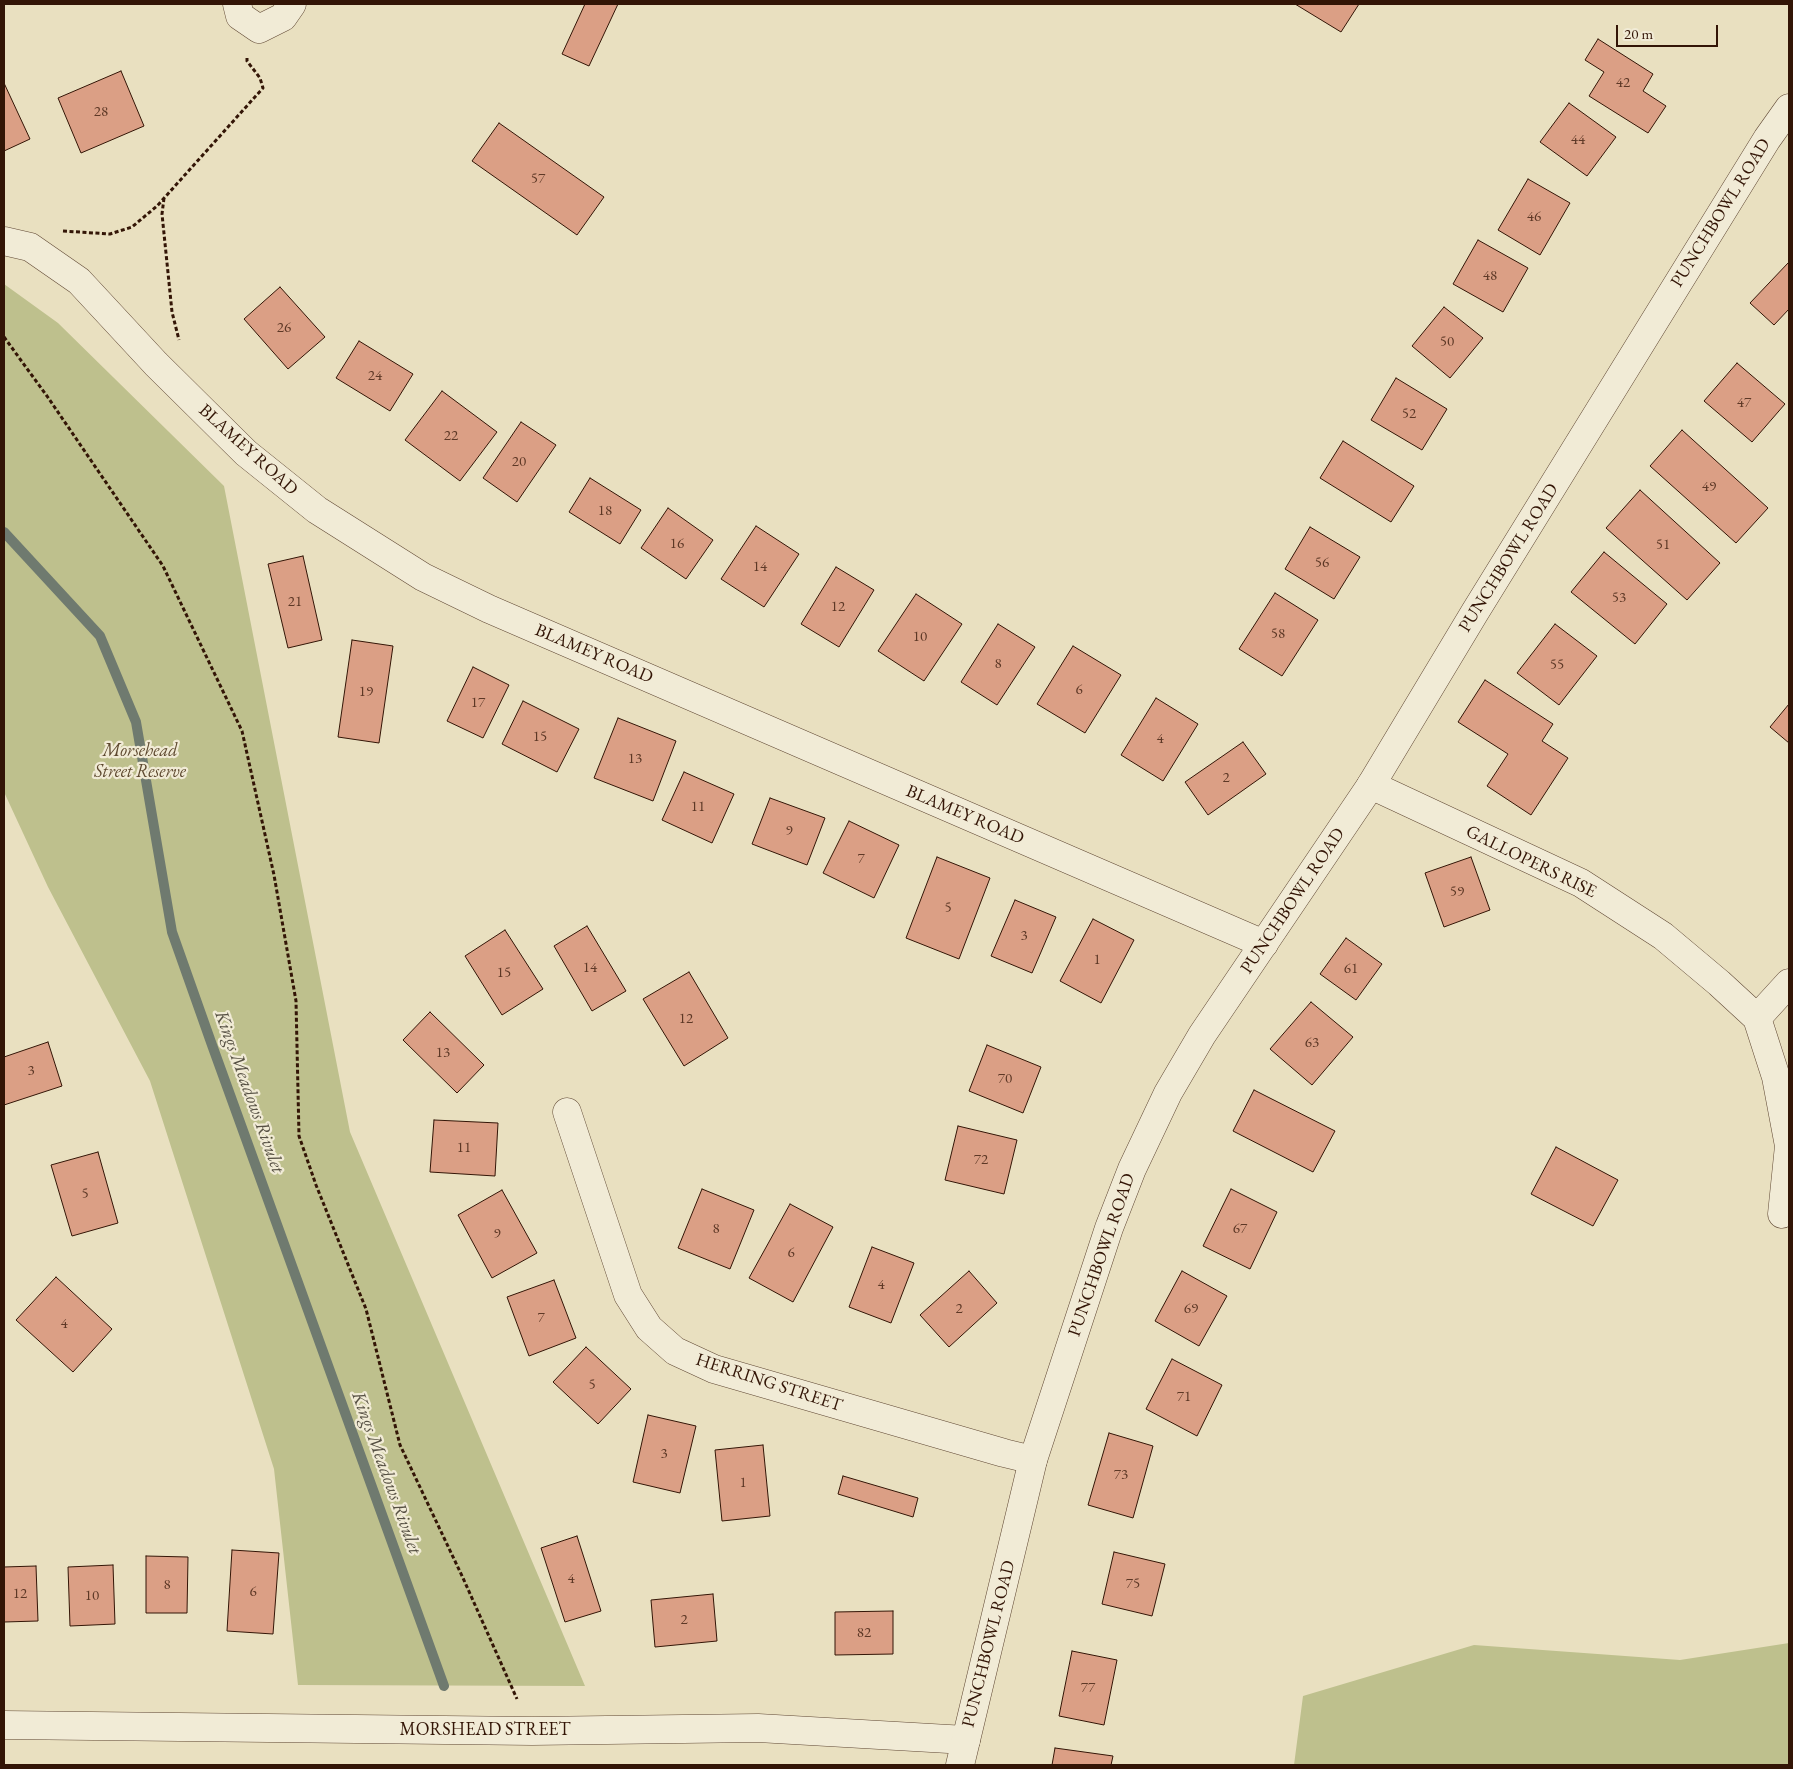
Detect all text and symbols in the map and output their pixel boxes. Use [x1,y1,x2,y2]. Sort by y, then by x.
scale bar [1618,15,1720,47]
text: 20 m [1624,24,1653,43]
house number: 42 [1616,74,1630,92]
house number: 28 [94,103,108,121]
house number: 44 [1571,131,1585,149]
street label: PUNCHBOWL ROAD [1666,135,1776,291]
house number: 57 [531,170,545,188]
house number: 46 [1527,208,1541,226]
house number: 48 [1483,267,1497,285]
house number: 26 [277,319,291,337]
house number: 50 [1440,333,1454,351]
house number: 24 [368,367,382,385]
house number: 47 [1737,394,1751,412]
street label: BLAMEY ROAD [194,400,302,500]
house number: 52 [1402,405,1416,423]
house number: 22 [444,427,458,445]
house number: 20 [512,453,526,471]
house number: 49 [1702,478,1716,496]
street label: PUNCHBOWL ROAD [1454,480,1564,636]
house number: 18 [598,502,612,520]
house number: 16 [670,535,684,553]
house number: 51 [1656,536,1670,554]
house number: 56 [1315,554,1329,572]
house number: 14 [753,558,767,576]
house number: 53 [1612,589,1626,607]
house number: 21 [288,593,302,611]
house number: 12 [831,598,845,616]
street label: BLAMEY ROAD [532,619,656,689]
house number: 58 [1271,625,1285,643]
house number: 10 [913,628,927,646]
house number: 8 [994,655,1002,673]
house number: 55 [1550,656,1564,674]
house number: 6 [1075,681,1083,699]
house number: 19 [359,683,373,701]
house number: 17 [471,694,485,712]
house number: 15 [533,728,547,746]
house number: 4 [1156,730,1164,748]
park label: Morsehead Street Reserve [94,740,186,782]
house number: 13 [628,750,642,768]
house number: 2 [1222,769,1230,787]
street label: BLAMEY ROAD [903,780,1027,850]
house number: 11 [691,798,705,816]
street label: GALLOPERS RISE [1462,821,1600,903]
house number: 9 [785,822,793,840]
street label: PUNCHBOWL ROAD [1236,824,1350,978]
house number: 7 [857,850,865,868]
house number: 59 [1450,883,1464,901]
house number: 5 [944,899,952,917]
house number: 3 [1020,927,1028,945]
house number: 1 [1093,951,1101,969]
house number: 14 [583,959,597,977]
house number: 61 [1344,960,1358,978]
house number: 15 [497,964,511,982]
water label: Kings Meadows Rivulet [209,1008,289,1176]
house number: 12 [679,1010,693,1028]
house number: 63 [1305,1034,1319,1052]
house number: 13 [436,1044,450,1062]
house number: 3 [27,1062,35,1080]
house number: 70 [998,1070,1012,1088]
house number: 11 [457,1139,471,1157]
house number: 72 [974,1151,988,1169]
street label: PUNCHBOWL ROAD [1064,1171,1140,1339]
house number: 5 [81,1185,89,1203]
house number: 8 [712,1220,720,1238]
house number: 67 [1233,1220,1247,1238]
house number: 9 [493,1225,501,1243]
house number: 6 [787,1244,795,1262]
house number: 4 [877,1276,885,1294]
house number: 2 [955,1300,963,1318]
house number: 69 [1184,1300,1198,1318]
house number: 7 [537,1309,545,1327]
house number: 4 [60,1315,68,1333]
street label: HERRING STREET [693,1349,845,1417]
house number: 5 [588,1376,596,1394]
house number: 71 [1177,1388,1191,1406]
water label: Kings Meadows Rivulet [346,1389,426,1557]
house number: 3 [660,1445,668,1463]
house number: 73 [1114,1466,1128,1484]
house number: 1 [739,1474,747,1492]
street label: PUNCHBOWL ROAD [958,1558,1020,1730]
house number: 4 [567,1570,575,1588]
house number: 75 [1126,1575,1140,1593]
house number: 8 [163,1576,171,1594]
house number: 6 [249,1583,257,1601]
house number: 12 [13,1585,27,1603]
house number: 10 [85,1587,99,1605]
house number: 2 [680,1611,688,1629]
house number: 82 [857,1624,871,1642]
house number: 77 [1081,1679,1095,1697]
street label: MORSHEAD STREET [399,1719,571,1741]

